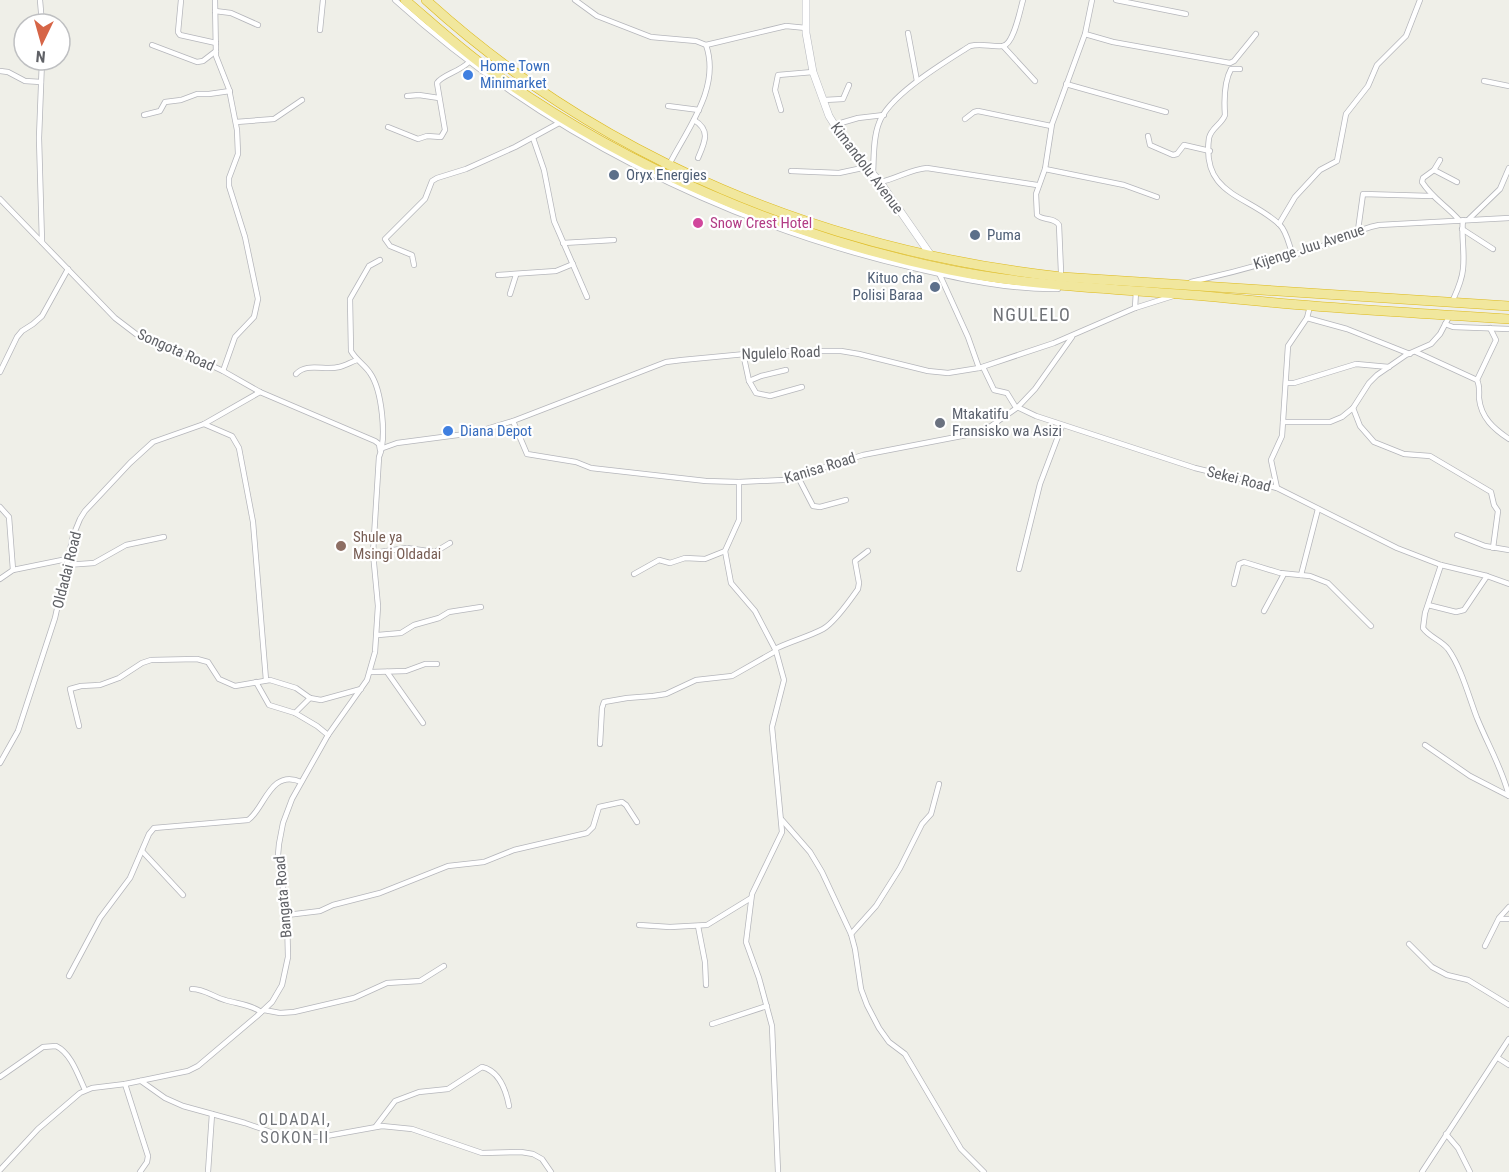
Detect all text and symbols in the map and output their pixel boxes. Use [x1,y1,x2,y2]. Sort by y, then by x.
north arrow [12,12,72,72]
text: N [35,47,46,66]
place label: Home Town Minimarket [480,57,550,92]
marker: Home Town Minimarket [461,68,475,82]
street label: Kimandolu Avenue [827,119,907,217]
place label: Oryx Energies [626,166,707,184]
marker: Oryx Energies [607,168,621,182]
place label: Snow Crest Hotel [710,214,812,232]
marker: Snow Crest Hotel [691,216,705,230]
street label: Kijenge Juu Avenue [1251,221,1367,273]
place label: Puma [987,226,1021,244]
marker: Puma [968,228,982,242]
place label: Kituo cha Polisi Baraa [853,269,923,304]
marker: Kituo cha Polisi Baraa [928,280,942,294]
district label: NGULELO [993,304,1071,325]
street label: Songota Road [135,325,217,375]
street label: Ngulelo Road [741,343,821,363]
place label: Mtakatifu Fransisko wa Asizi [952,405,1062,440]
marker: Mtakatifu Fransisko wa Asizi [933,416,947,430]
place label: Diana Depot [460,422,532,440]
marker: Diana Depot [441,424,455,438]
street label: Kanisa Road [782,449,858,487]
street label: Sekei Road [1205,462,1273,496]
place label: Shule ya Msingi Oldadai [353,528,441,563]
street label: Oldadai Road [49,530,85,610]
marker: Shule ya Msingi Oldadai [334,539,348,553]
street label: Bangata Road [270,855,296,939]
district label: OLDADAI, SOKON II [259,1110,331,1147]

